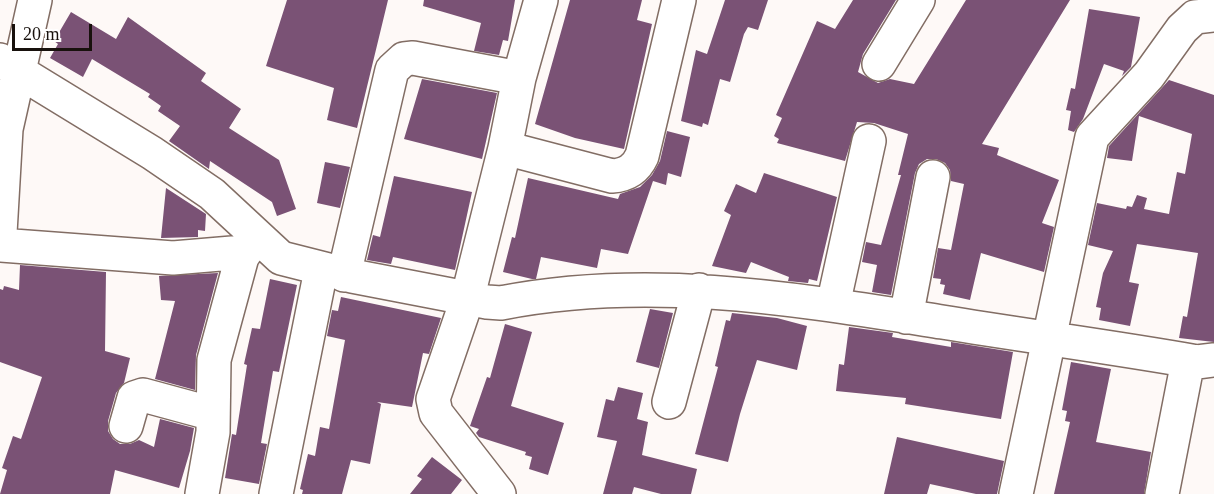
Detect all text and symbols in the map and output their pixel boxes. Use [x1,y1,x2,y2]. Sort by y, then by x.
scale bar [15,12,94,50]
text: 20 m [23,24,60,44]

